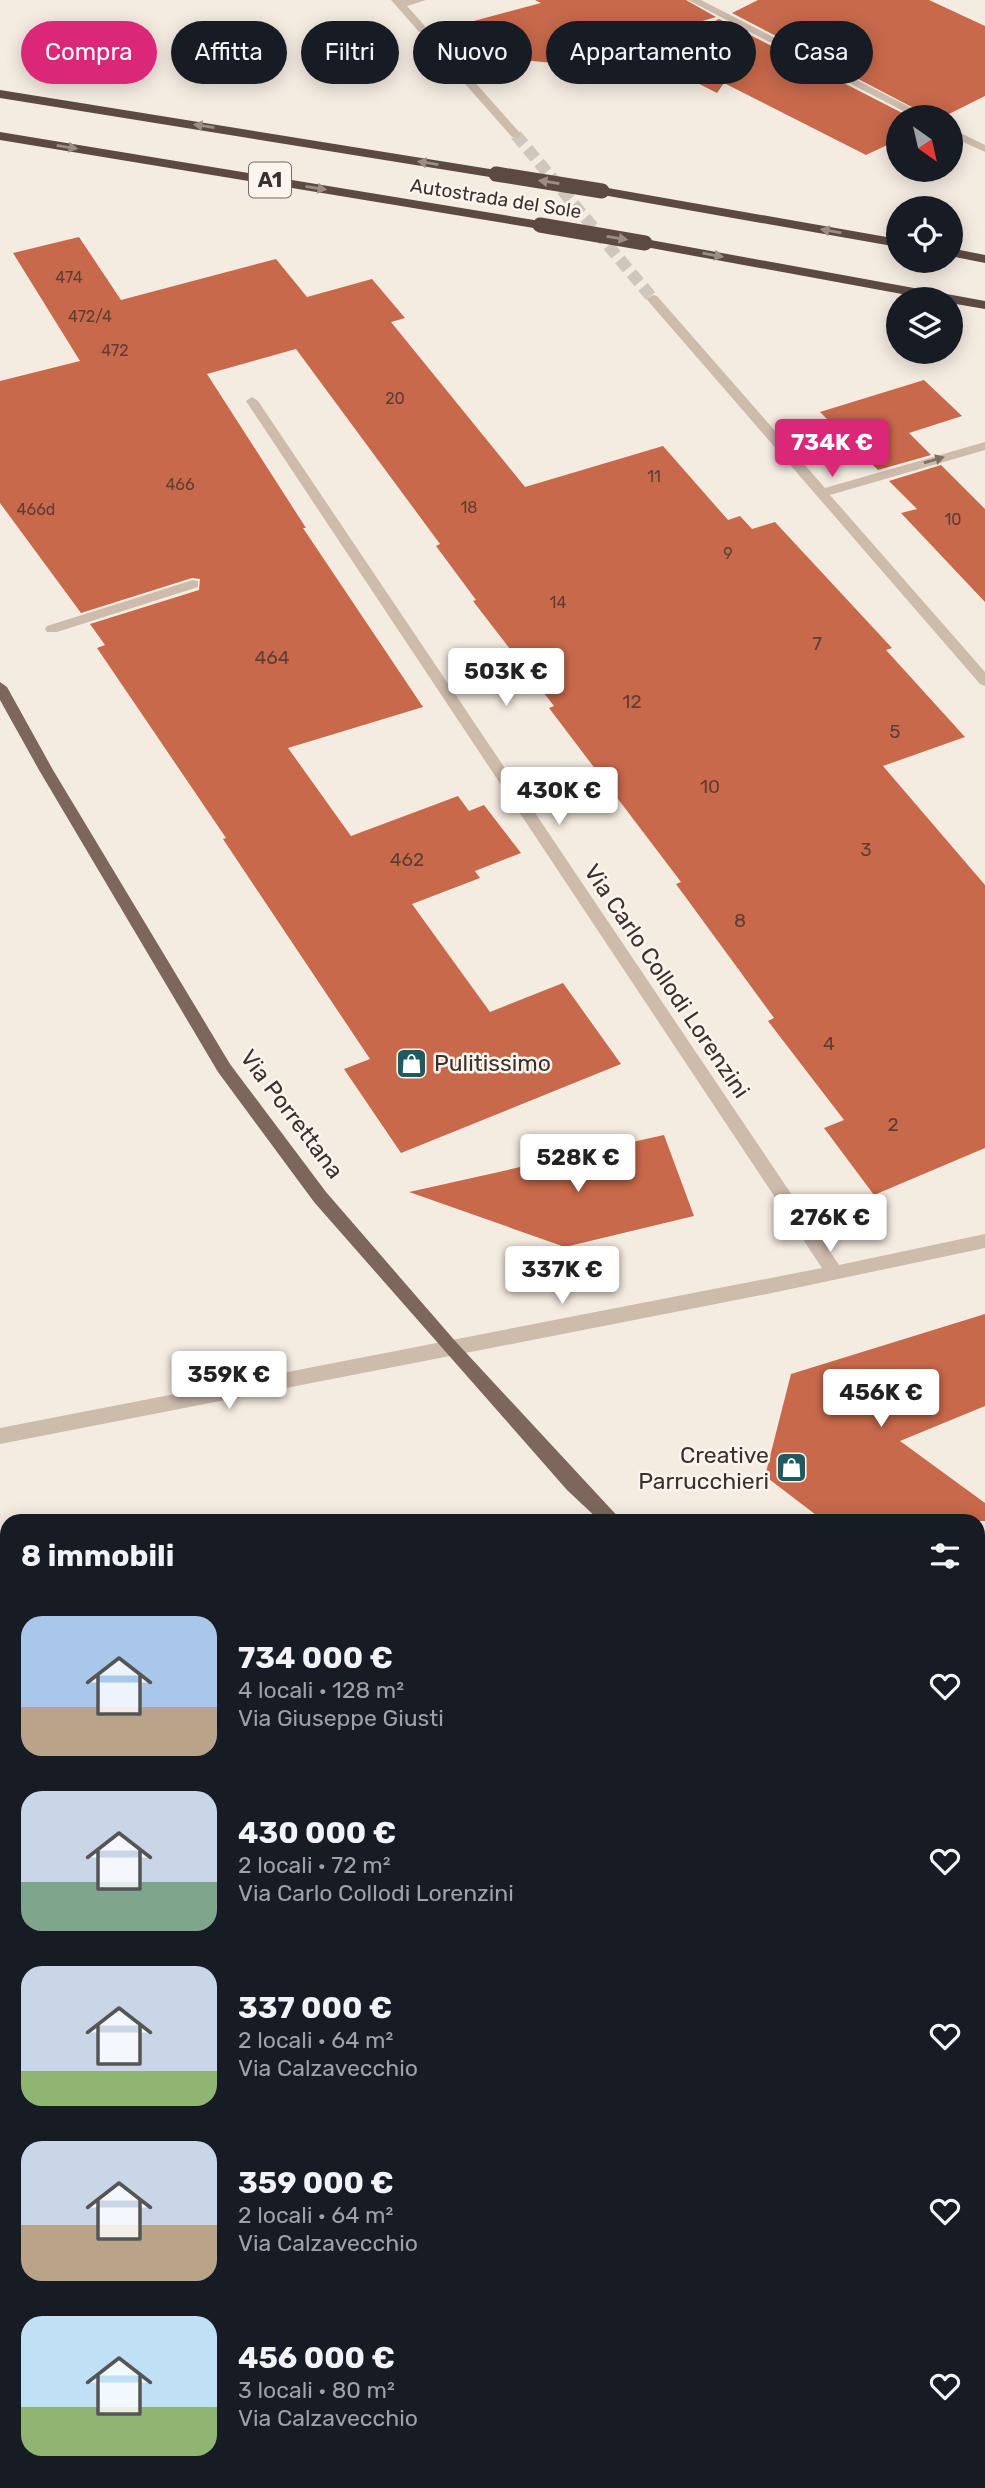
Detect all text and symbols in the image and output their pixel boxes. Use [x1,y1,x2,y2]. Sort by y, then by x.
chip: Compra [21,21,157,84]
chip: Affitta [171,21,287,84]
chip: Filtri [301,21,399,84]
chip: Nuovo [413,21,532,84]
chip: Appartamento [546,21,756,84]
chip: Casa [770,21,873,84]
north arrow [886,105,962,182]
map controls [886,105,963,364]
one-way arrow [193,120,215,131]
one-way arrow [57,142,79,153]
one-way arrow [417,157,439,168]
road number: A1 [249,162,291,198]
street label: Autostrada del Sole [409,174,583,223]
one-way arrow [538,176,560,187]
one-way arrow [305,183,327,194]
button: locate [886,196,963,273]
one-way arrow [819,225,841,236]
one-way arrow [606,233,628,244]
one-way arrow [702,250,724,261]
house number: 474 [55,268,83,287]
button: layers [886,287,963,364]
house number: 472/4 [68,307,112,326]
house number: 472 [101,341,129,360]
house number: 20 [385,389,405,408]
pin: 734K € [775,420,889,479]
text: 734K € [791,428,873,456]
one-way arrow [924,455,945,465]
house number: 11 [647,467,661,486]
house number: 466 [165,475,195,494]
house number: 18 [460,498,478,517]
house number: 466d [17,500,55,519]
house number: 10 [944,510,962,529]
house number: 9 [723,544,733,563]
house number: 14 [550,593,566,612]
house number: 7 [812,632,822,655]
house number: 464 [254,646,290,669]
pin: 503K € [449,648,563,708]
text: 503K € [464,657,548,685]
house number: 12 [622,690,642,713]
house number: 5 [889,720,901,743]
pin: 430K € [502,768,616,827]
house number: 10 [700,775,720,798]
text: 430K € [517,776,601,804]
house number: 3 [860,838,872,861]
house number: 462 [390,848,424,871]
street label: Via Carlo Collodi Lorenzini [578,859,756,1103]
house number: 8 [734,909,746,932]
house number: 4 [823,1032,835,1055]
street label: Via Porrettana [234,1044,350,1184]
shop icon: Pulitissimo [394,1046,428,1080]
place label: Pulitissimo [434,1049,551,1077]
house number: 2 [887,1113,899,1136]
pin: 528K € [521,1134,635,1194]
text: 528K € [536,1143,620,1171]
pin: 276K € [773,1194,887,1254]
text: 276K € [790,1203,870,1231]
pin: 337K € [505,1246,619,1306]
text: 337K € [521,1255,603,1283]
pin: 359K € [172,1352,286,1411]
text: 359K € [188,1360,270,1388]
pin: 456K € [824,1370,938,1429]
text: 456K € [839,1378,923,1406]
place label: Creative Parrucchieri [638,1441,769,1495]
shop icon: Creative Parrucchieri [775,1451,809,1485]
icon: filters [926,1537,964,1575]
text: 8 immobili [21,1538,174,1574]
text: 734 000 € [238,1640,393,1676]
icon: home [77,1644,161,1728]
icon: heart [926,1667,964,1705]
text: 4 locali · 128 m² [238,1676,404,1704]
text: Via Giuseppe Giusti [238,1704,444,1732]
text: 430 000 € [238,1815,396,1851]
icon: home [77,1819,161,1903]
icon: heart [926,1842,964,1880]
text: 2 locali · 72 m² [238,1851,391,1879]
text: Via Carlo Collodi Lorenzini [238,1879,514,1907]
text: 337 000 € [238,1990,392,2026]
icon: home [77,1994,161,2078]
icon: heart [926,2017,964,2055]
text: 2 locali · 64 m² [238,2026,393,2054]
text: Via Calzavecchio [238,2054,418,2082]
text: 359 000 € [238,2165,394,2201]
icon: home [77,2169,161,2253]
icon: heart [926,2192,964,2230]
text: 2 locali · 64 m² [238,2201,393,2229]
text: Via Calzavecchio [238,2229,418,2257]
text: 456 000 € [238,2340,395,2376]
icon: home [77,2344,161,2428]
icon: heart [926,2367,964,2405]
text: 3 locali · 80 m² [238,2376,395,2404]
text: Via Calzavecchio [238,2404,418,2432]

